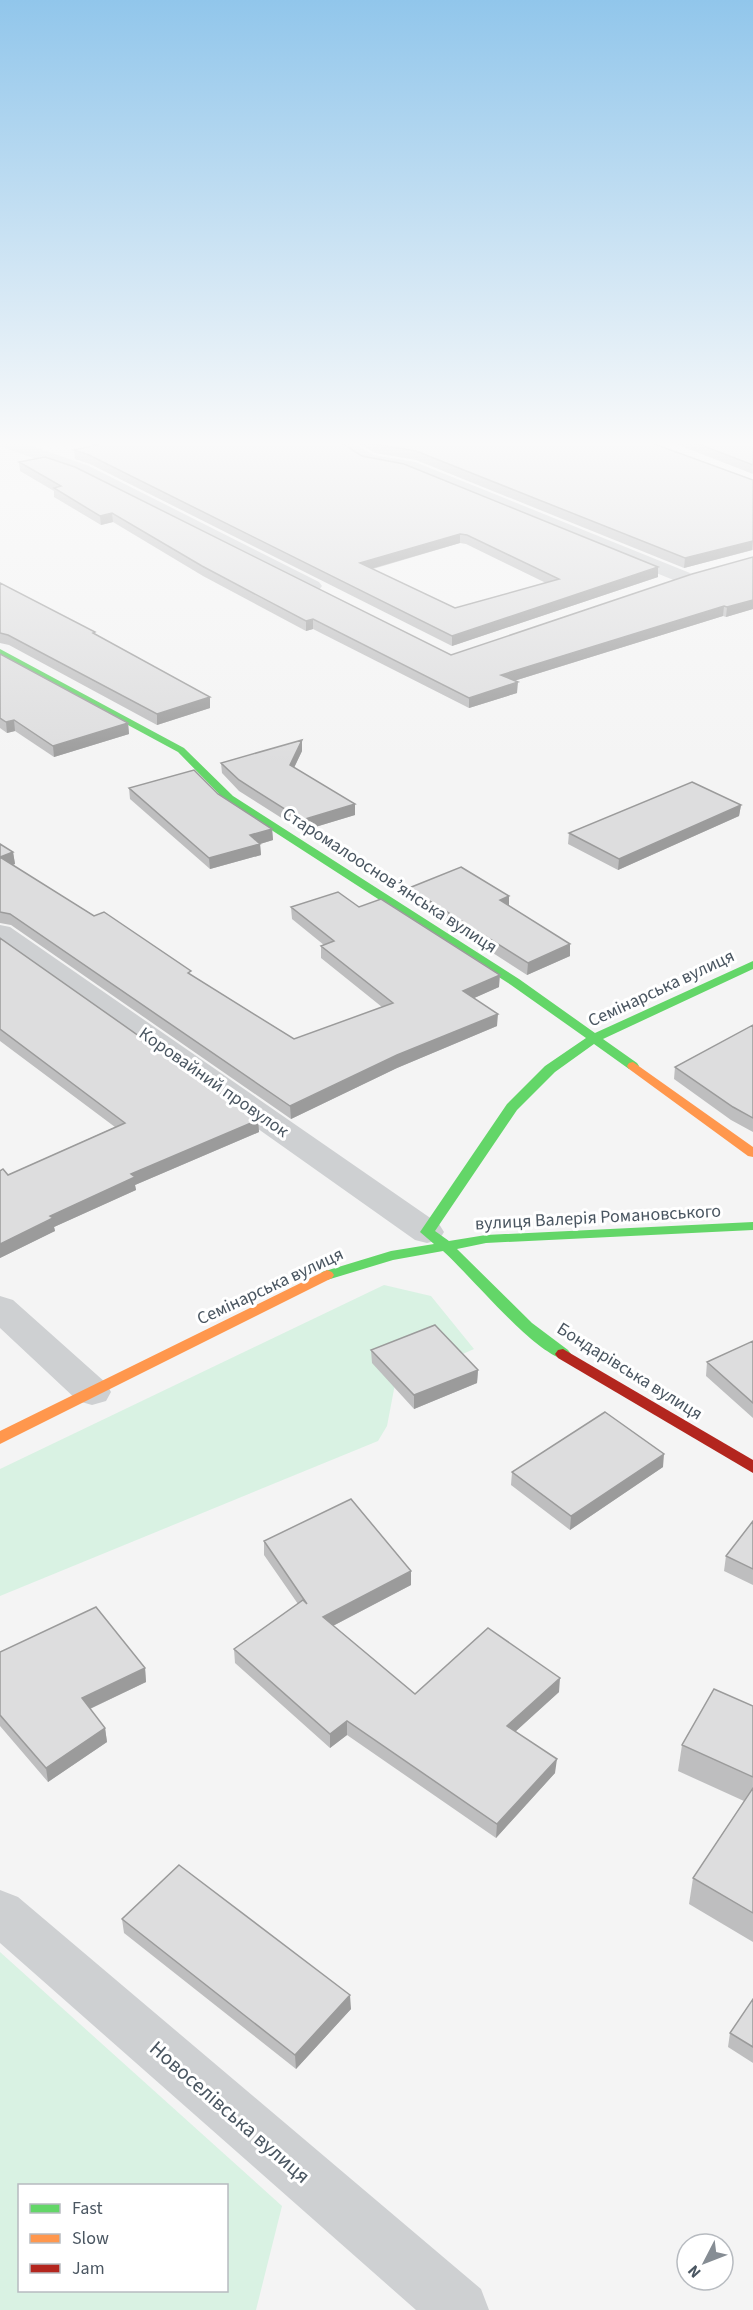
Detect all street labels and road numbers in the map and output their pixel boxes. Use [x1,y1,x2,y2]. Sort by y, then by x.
street label: Старомалооснов’янська вулиця [277,801,502,959]
street label: Семінарська вулиця [584,944,739,1033]
street label: Коровайний провулок [134,1021,294,1144]
street label: вулиця Валерія Романовського [474,1199,722,1236]
street label: Семінарська вулиця [193,1242,348,1331]
street label: Бондарівська вулиця [552,1316,707,1426]
street label: Новоселівська вулиця [143,2034,317,2190]

